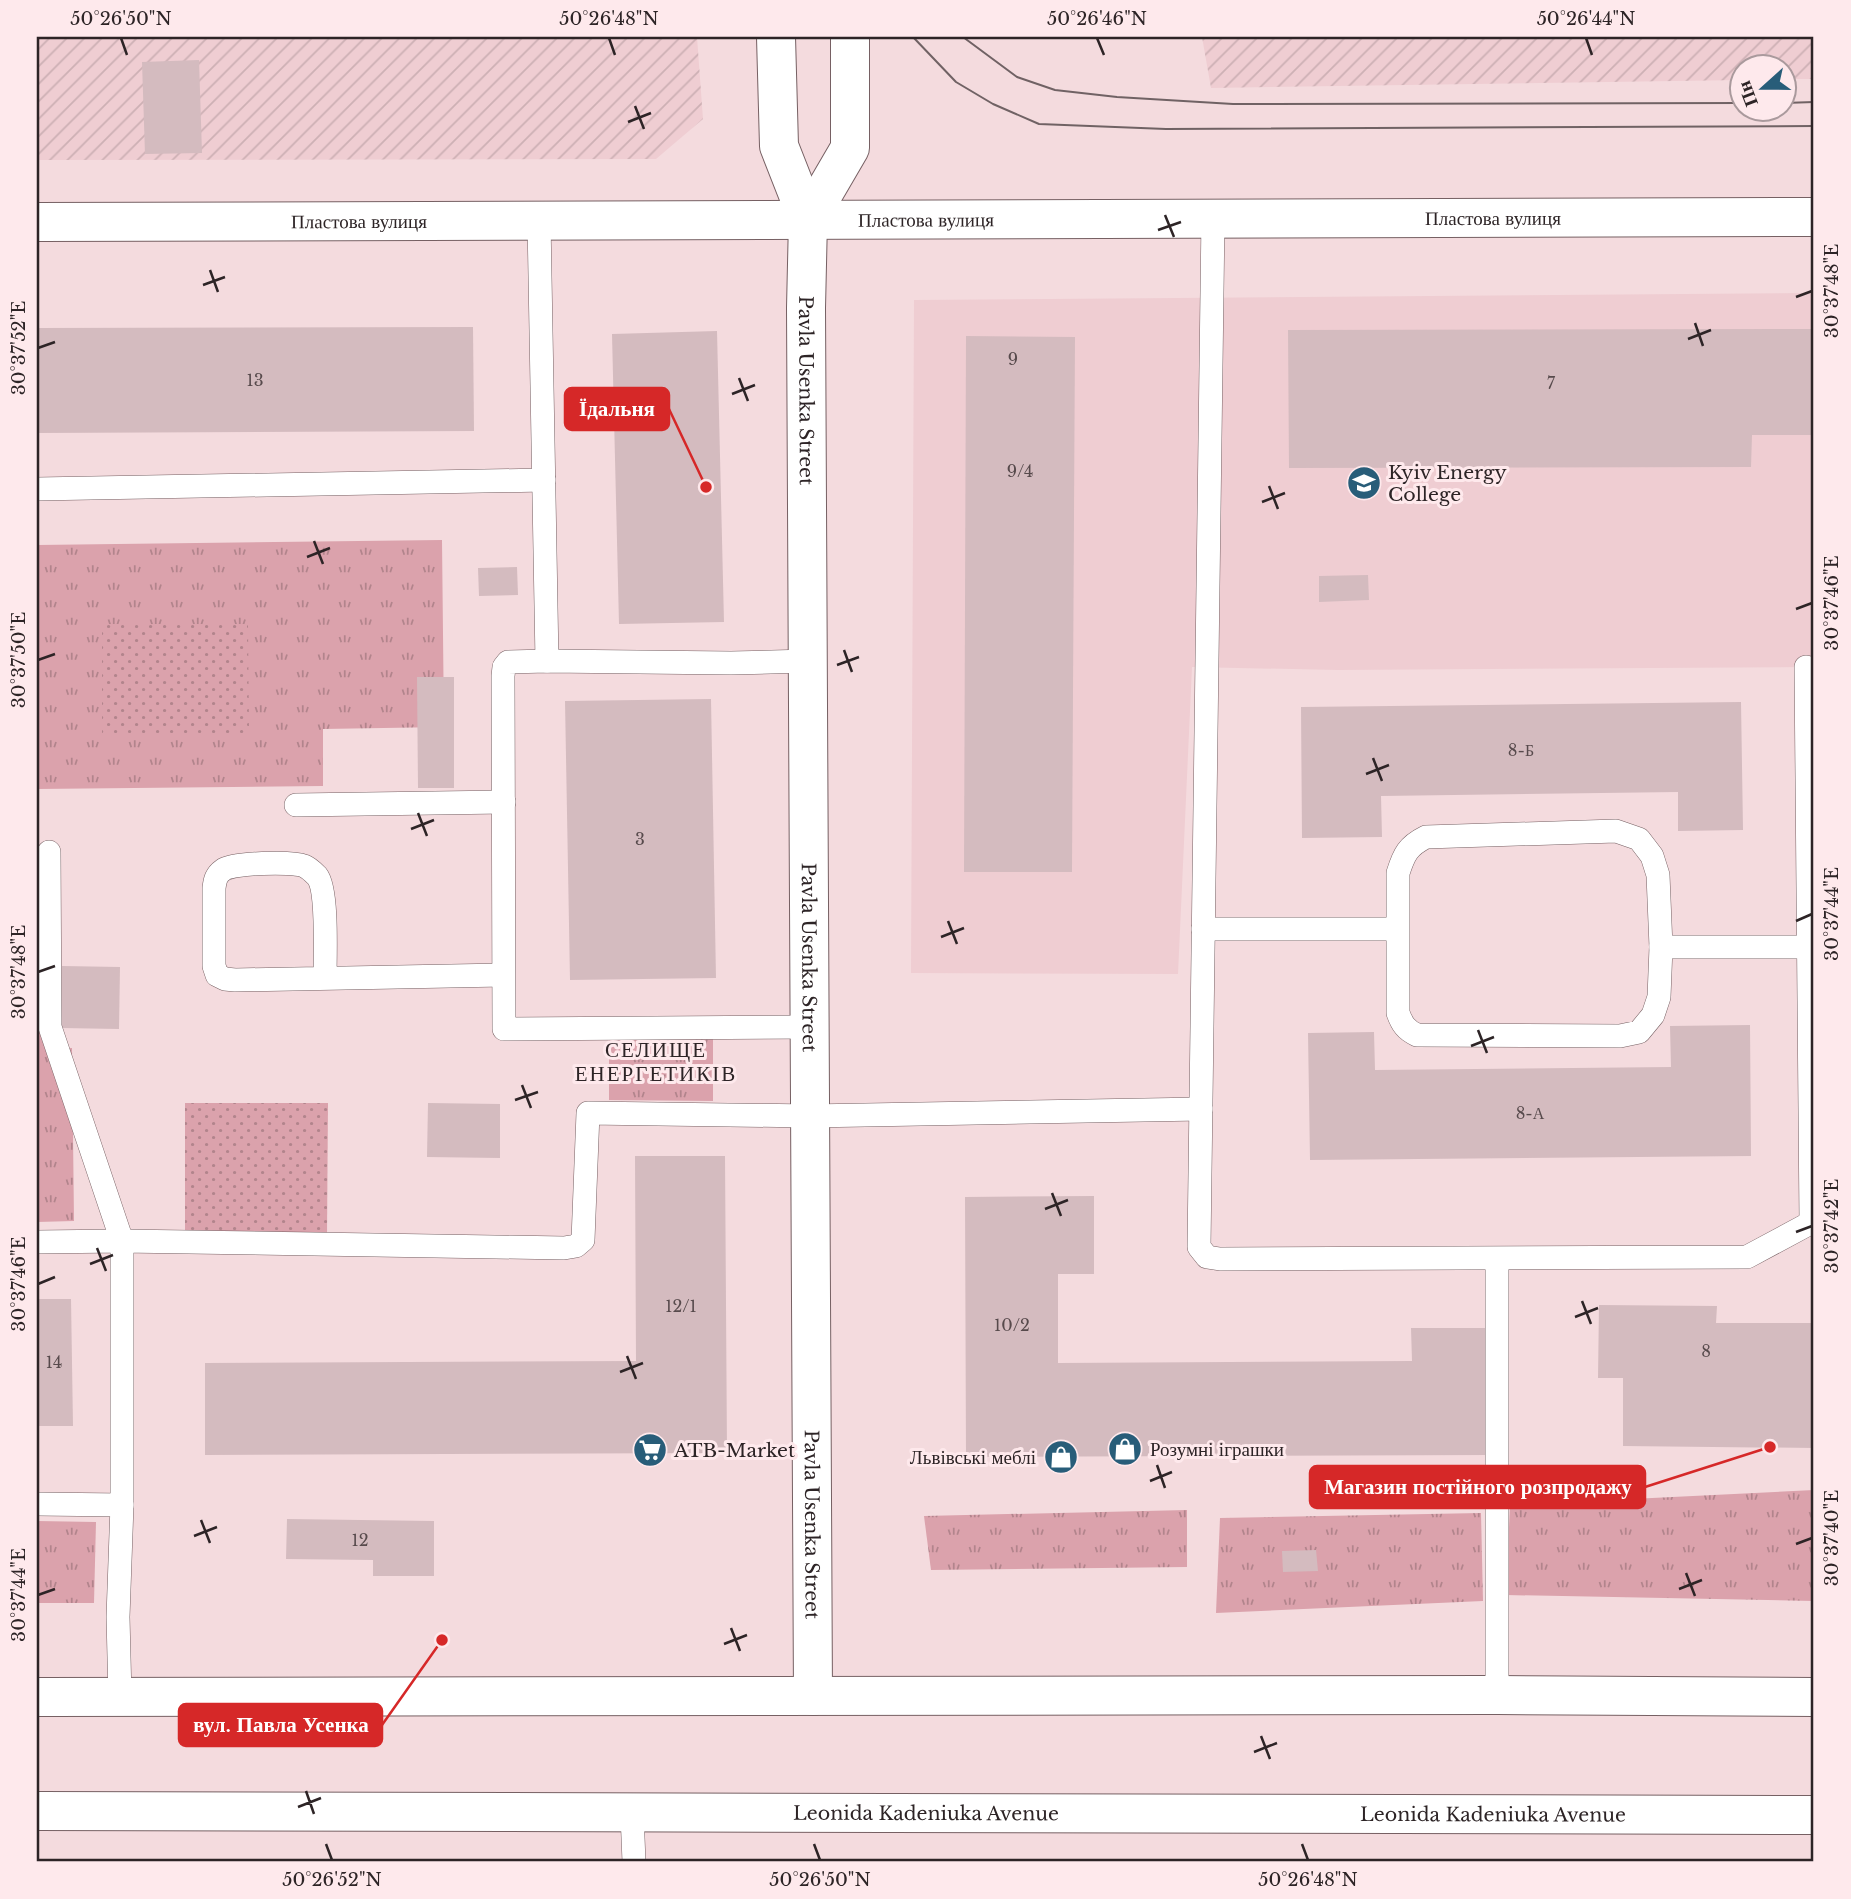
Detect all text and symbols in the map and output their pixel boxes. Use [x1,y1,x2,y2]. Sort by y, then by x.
text: 50°26'50"N [70,8,172,30]
text: 50°26'48"N [559,8,659,30]
text: 50°26'46"N [1047,8,1147,30]
text: 50°26'44"N [1537,8,1635,30]
north arrow [1728,52,1798,122]
text: Пн [1732,78,1763,110]
street label: Пластова вулиця [1425,207,1561,230]
street label: Пластова вулиця [858,208,994,232]
street label: Пластова вулиця [291,210,427,233]
text: 30°37'48"E [1821,244,1843,338]
street label: Pavla Usenka Street [794,296,818,486]
text: 30°37'52"E [8,301,30,395]
house number: 9 [1008,349,1018,369]
house number: 13 [247,370,264,390]
house number: 7 [1547,373,1556,393]
callout: Їдальня [565,388,669,430]
text: Їдальня [579,396,655,422]
house number: 9/4 [1007,461,1033,481]
place label: Kyiv Energy College [1388,461,1507,506]
school or university icon: Kyiv Energy College [1345,464,1383,502]
text: 30°37'46"E [1821,555,1843,651]
text: 30°37'50"E [8,612,30,708]
house number: 8-Б [1508,740,1534,760]
house number: 3 [635,829,645,849]
street label: Pavla Usenka Street [797,863,821,1053]
text: 30°37'44"E [1821,867,1843,961]
text: 30°37'48"E [8,925,30,1019]
district label: СЕЛИЩЕ ЕНЕРГЕТИКІВ [575,1037,737,1087]
house number: 8-А [1516,1103,1545,1123]
text: 30°37'42"E [1821,1179,1843,1273]
text: 30°37'46"E [8,1236,30,1332]
house number: 12/1 [665,1296,697,1316]
house number: 10/2 [994,1315,1030,1335]
house number: 8 [1701,1341,1711,1361]
house number: 14 [46,1352,62,1372]
street label: Pavla Usenka Street [800,1430,824,1620]
shop icon: Розумні іграшки [1106,1430,1144,1468]
supermarket icon: ATB-Market [631,1431,669,1469]
shop icon: Львівські меблі [1042,1438,1080,1476]
place label: Розумні іграшки [1150,1438,1284,1461]
place label: ATB-Market [673,1439,796,1462]
place label: Львівські меблі [910,1446,1036,1469]
callout: Магазин постійного розпродажу [1310,1466,1645,1508]
text: Магазин постійного розпродажу [1324,1474,1632,1500]
text: 30°37'40"E [1821,1490,1843,1586]
house number: 12 [352,1530,369,1550]
text: 30°37'44"E [8,1548,30,1642]
callout: вул. Павла Усенка [179,1704,382,1746]
text: вул. Павла Усенка [193,1712,369,1738]
street label: Leonida Kadeniuka Avenue [793,1802,1059,1825]
street label: Leonida Kadeniuka Avenue [1360,1803,1626,1827]
text: 50°26'52"N [282,1869,382,1891]
text: 50°26'50"N [769,1869,871,1891]
text: 50°26'48"N [1258,1869,1358,1891]

